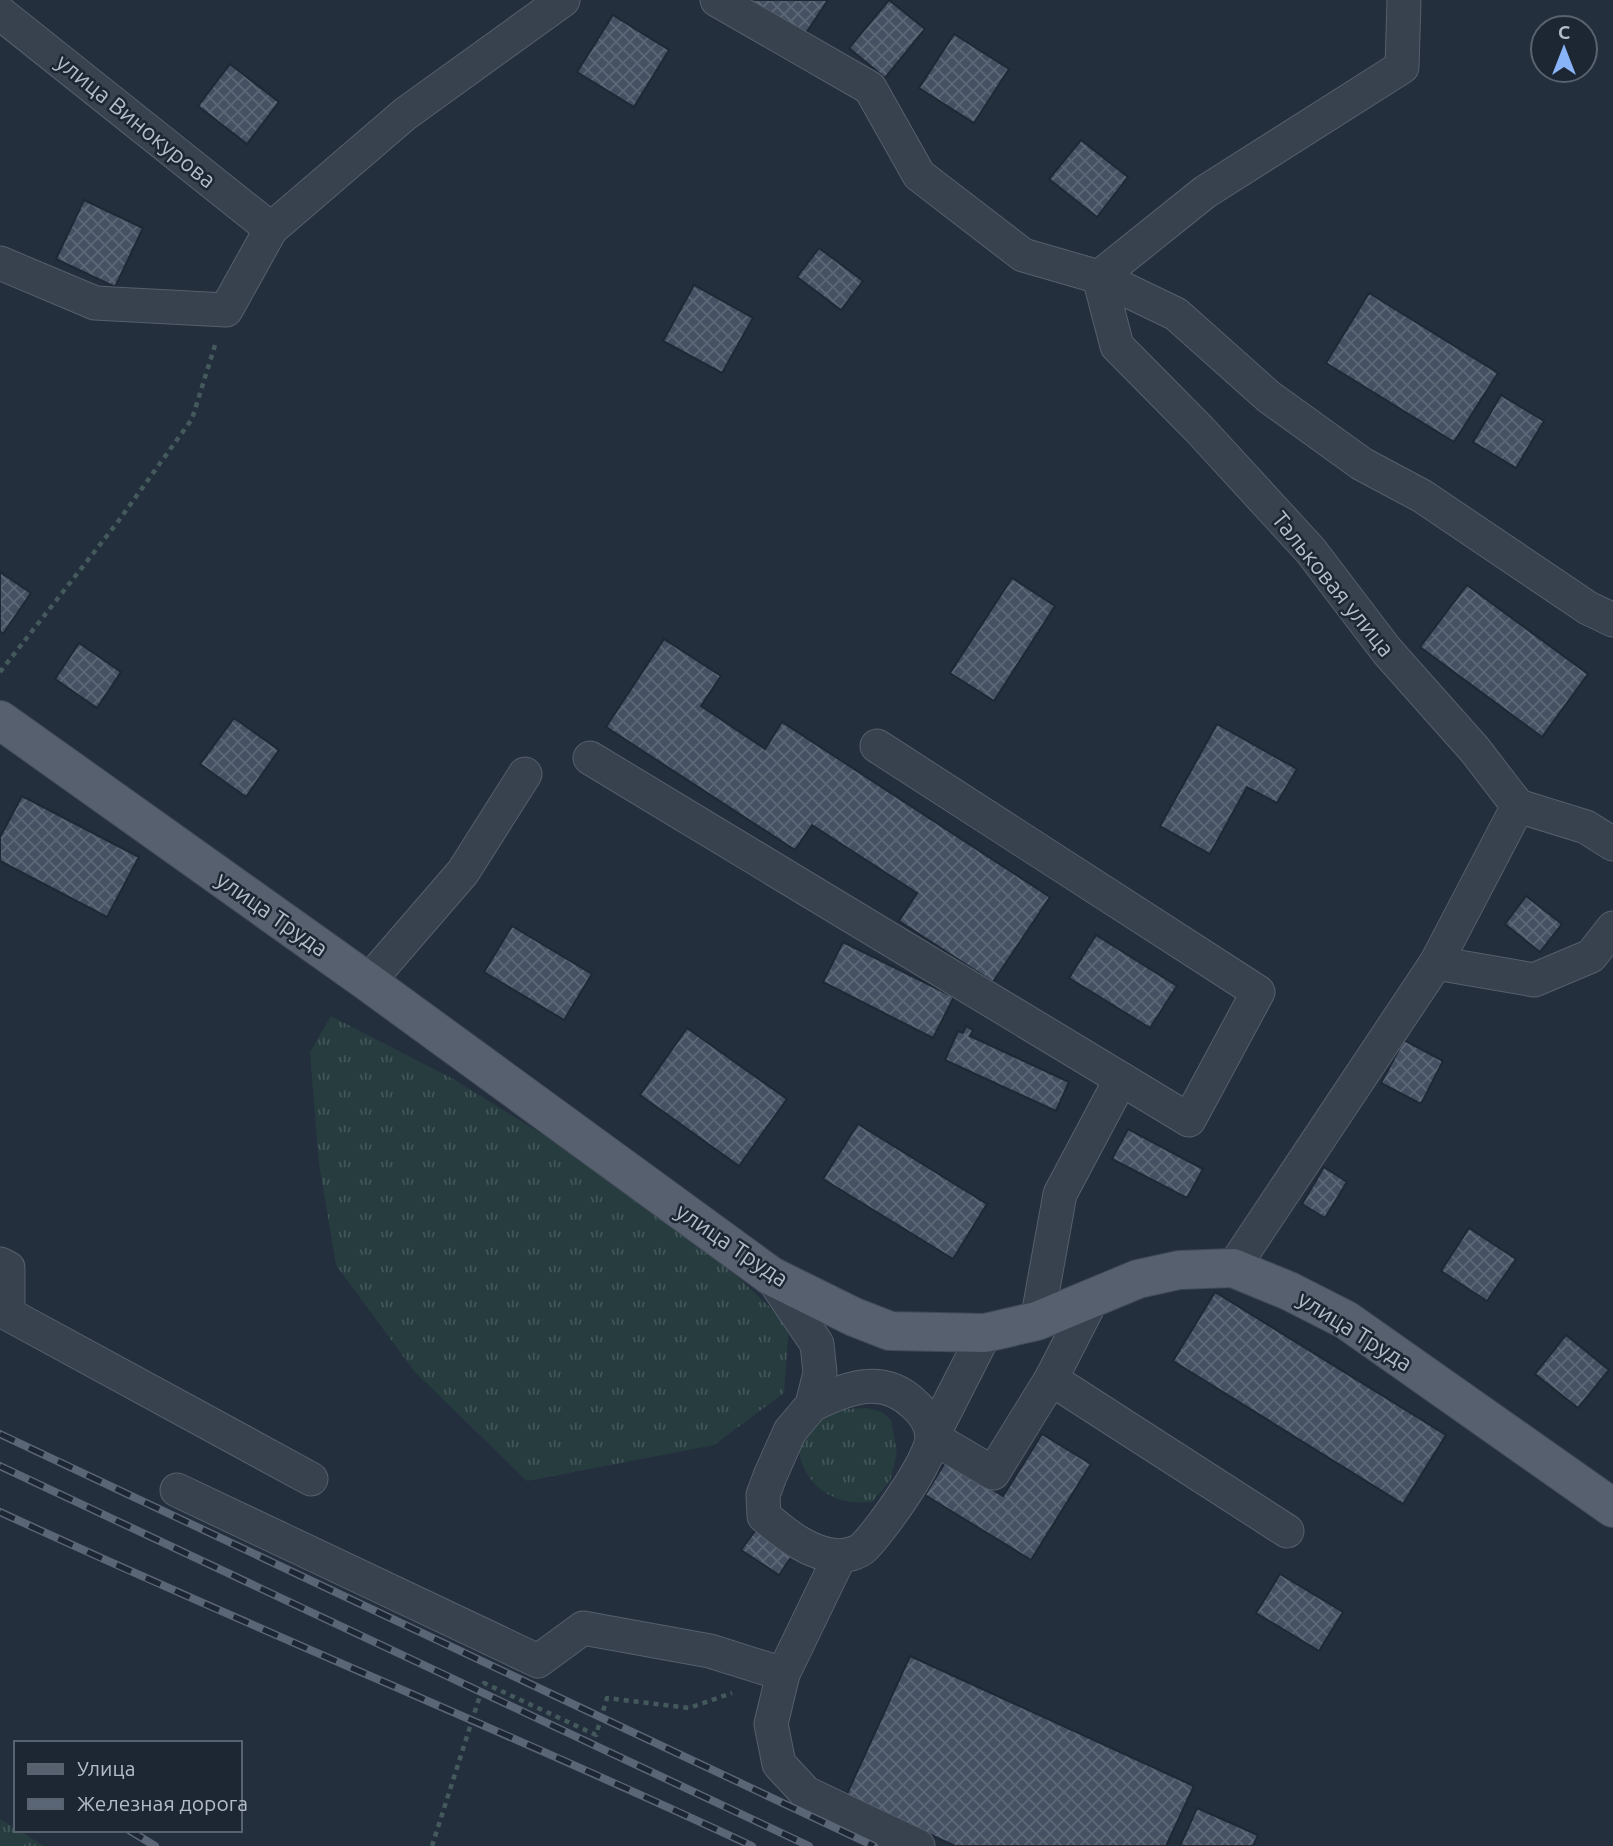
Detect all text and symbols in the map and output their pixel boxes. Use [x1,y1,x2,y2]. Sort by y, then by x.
north arrow [1529,14,1599,84]
text: С [1558,21,1570,43]
street label: улица Винокурова [52,49,221,193]
street label: Тальковая улица [1267,506,1399,661]
street label: улица Труда [212,866,333,961]
street label: улица Труда [671,1198,793,1291]
street label: улица Труда [1294,1286,1417,1376]
legend [14,1741,242,1832]
text: Улица [77,1756,135,1780]
text: Железная дорога [77,1791,248,1815]

